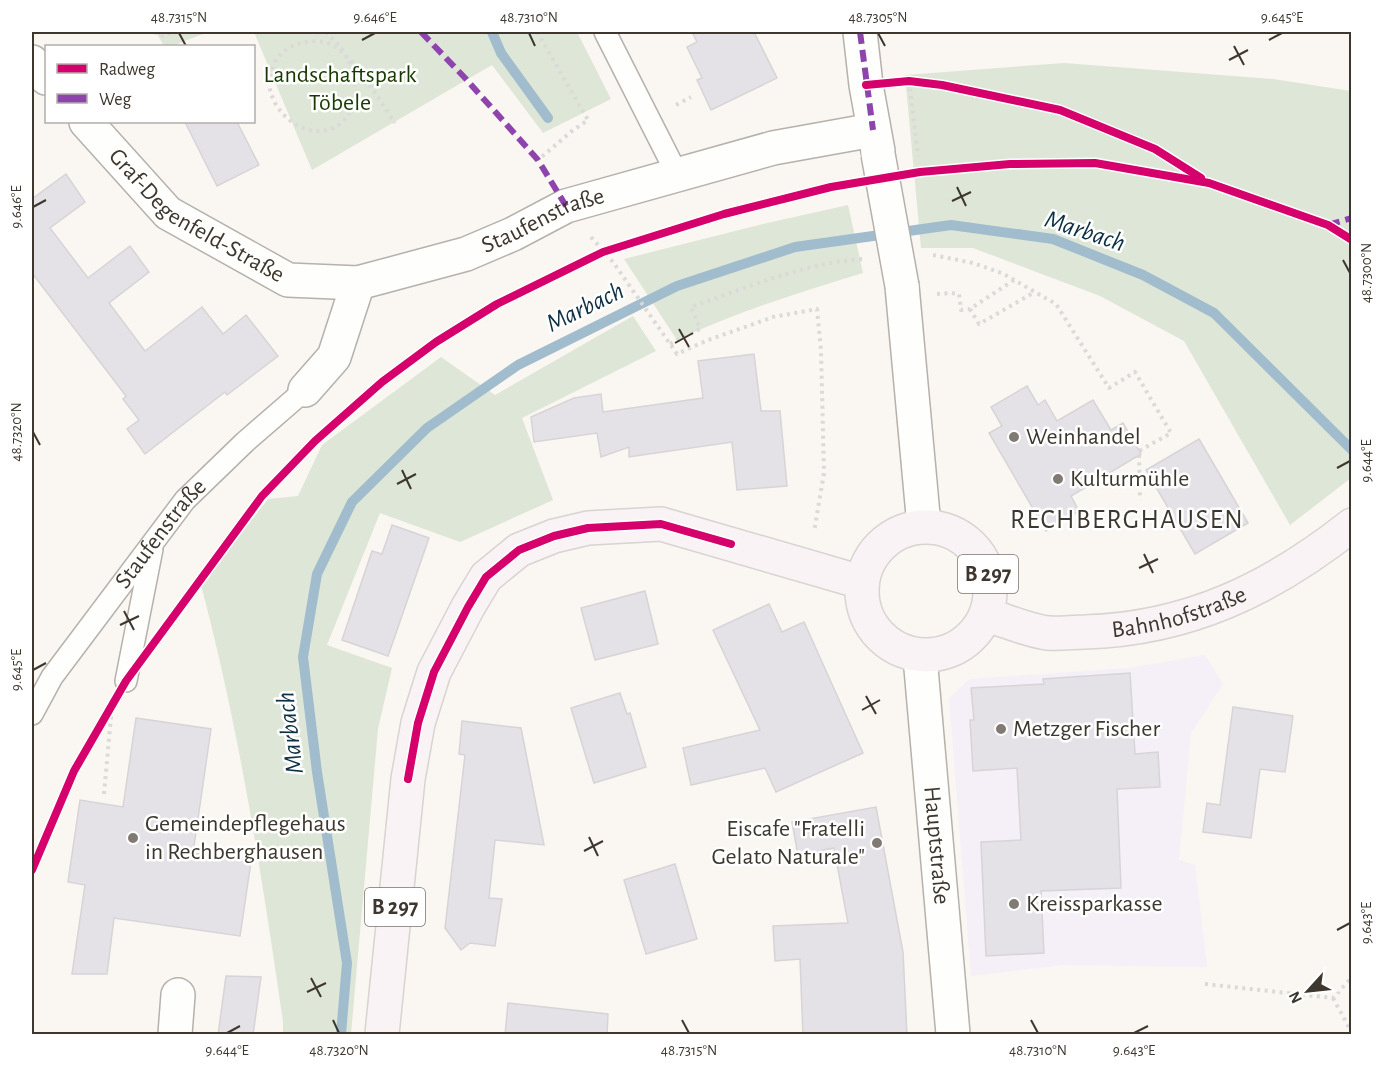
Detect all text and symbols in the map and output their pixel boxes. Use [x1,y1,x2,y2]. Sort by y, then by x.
text: 48.7315°N [151,10,207,25]
text: 9.646°E [353,10,397,25]
text: 48.7310°N [500,10,558,25]
text: 48.7305°N [848,10,908,25]
text: 9.645°E [1261,10,1303,25]
legend [45,45,255,123]
text: Radweg [99,61,155,79]
park label: Landschaftspark Töbele [264,63,416,115]
text: Weg [99,91,131,109]
street label: Graf-Degenfeld-Straße [104,144,288,287]
street label: Staufenstraße [478,184,607,258]
text: 9.646°E [9,185,24,229]
water label: Marbach [1042,206,1128,256]
text: 48.7300°N [1359,243,1374,303]
water label: Marbach [542,277,628,337]
text: 48.7320°N [9,402,24,462]
place label: Weinhandel [1026,425,1141,449]
marker: Weinhandel [1007,430,1021,444]
text: 9.644°E [1359,439,1374,483]
place label: Kulturmühle [1070,467,1189,491]
marker: Kulturmühle [1051,472,1065,486]
street label: Staufenstraße [111,474,211,593]
district label: RECHBERGHAUSEN [1010,506,1244,533]
road number: B 297 [958,555,1018,593]
street label: Bahnhofstraße [1110,582,1250,642]
text: 9.645°E [9,649,24,691]
water label: Marbach [272,690,308,776]
place label: Metzger Fischer [1013,717,1160,741]
marker: Metzger Fischer [994,722,1008,736]
street label: Hauptstraße [919,785,954,905]
place label: Gemeindepflegehaus in Rechberghausen [145,812,346,864]
place label: Eiscafe "Fratelli Gelato Naturale" [712,817,865,869]
marker: Gemeindepflegehaus in Rechberghausen [126,831,140,845]
marker: Eiscafe "Fratelli Gelato Naturale" [870,836,884,850]
road number: B 297 [365,888,425,926]
place label: Kreissparkasse [1026,892,1162,916]
marker: Kreissparkasse [1007,897,1021,911]
text: 9.643°E [1359,902,1374,944]
north arrow [1278,961,1338,1021]
text: N [1286,989,1305,1006]
text: 9.644°E [205,1043,249,1058]
text: 48.7320°N [309,1043,369,1058]
text: 48.7315°N [661,1043,717,1058]
text: 48.7310°N [1009,1043,1067,1058]
text: 9.643°E [1113,1043,1155,1058]

